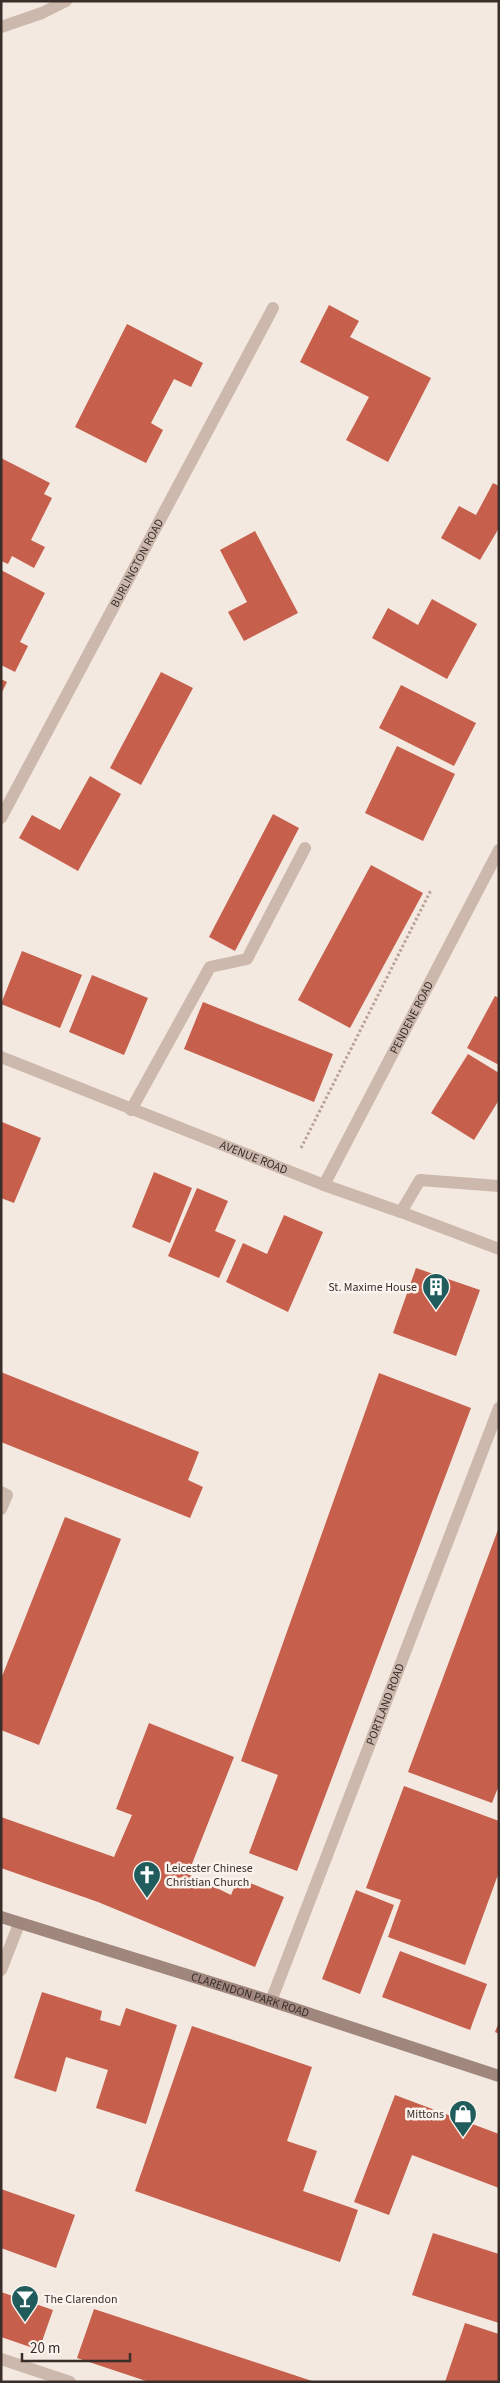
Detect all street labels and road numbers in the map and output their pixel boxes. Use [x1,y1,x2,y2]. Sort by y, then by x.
street label: BURLINGTON ROAD [106,516,168,610]
street label: PENDENE ROAD [386,978,438,1057]
street label: AVENUE ROAD [217,1136,290,1178]
street label: PORTLAND ROAD [362,1661,409,1748]
street label: CLARENDON PARK ROAD [189,1968,312,2022]

